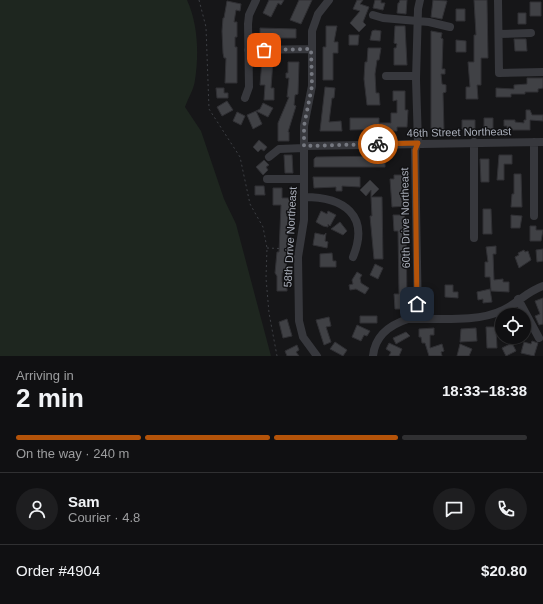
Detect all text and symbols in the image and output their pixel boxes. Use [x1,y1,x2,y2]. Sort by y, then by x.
pin [247,33,281,67]
icon: bag [253,39,275,61]
courier [358,124,398,164]
street label: 46th Street Northeast [407,125,511,139]
icon: bike [367,133,389,155]
street label: 60th Drive Northeast [398,167,412,269]
street label: 58th Drive Northeast [281,186,299,288]
pin [400,287,434,321]
icon: home [406,293,428,315]
map controls [495,308,531,344]
button: locate [495,308,531,344]
text: Arriving in [16,368,74,383]
text: 18:33–18:38 [442,382,527,399]
text: 2 min [16,383,84,413]
text: On the way · 240 m [16,446,129,461]
button: person [16,488,58,530]
button: chat [433,488,475,530]
button: phone [485,488,527,530]
text: Sam [68,493,100,510]
text: Courier · 4.8 [68,510,140,525]
text: Order #4904 [16,562,100,579]
text: $20.80 [481,562,527,579]

